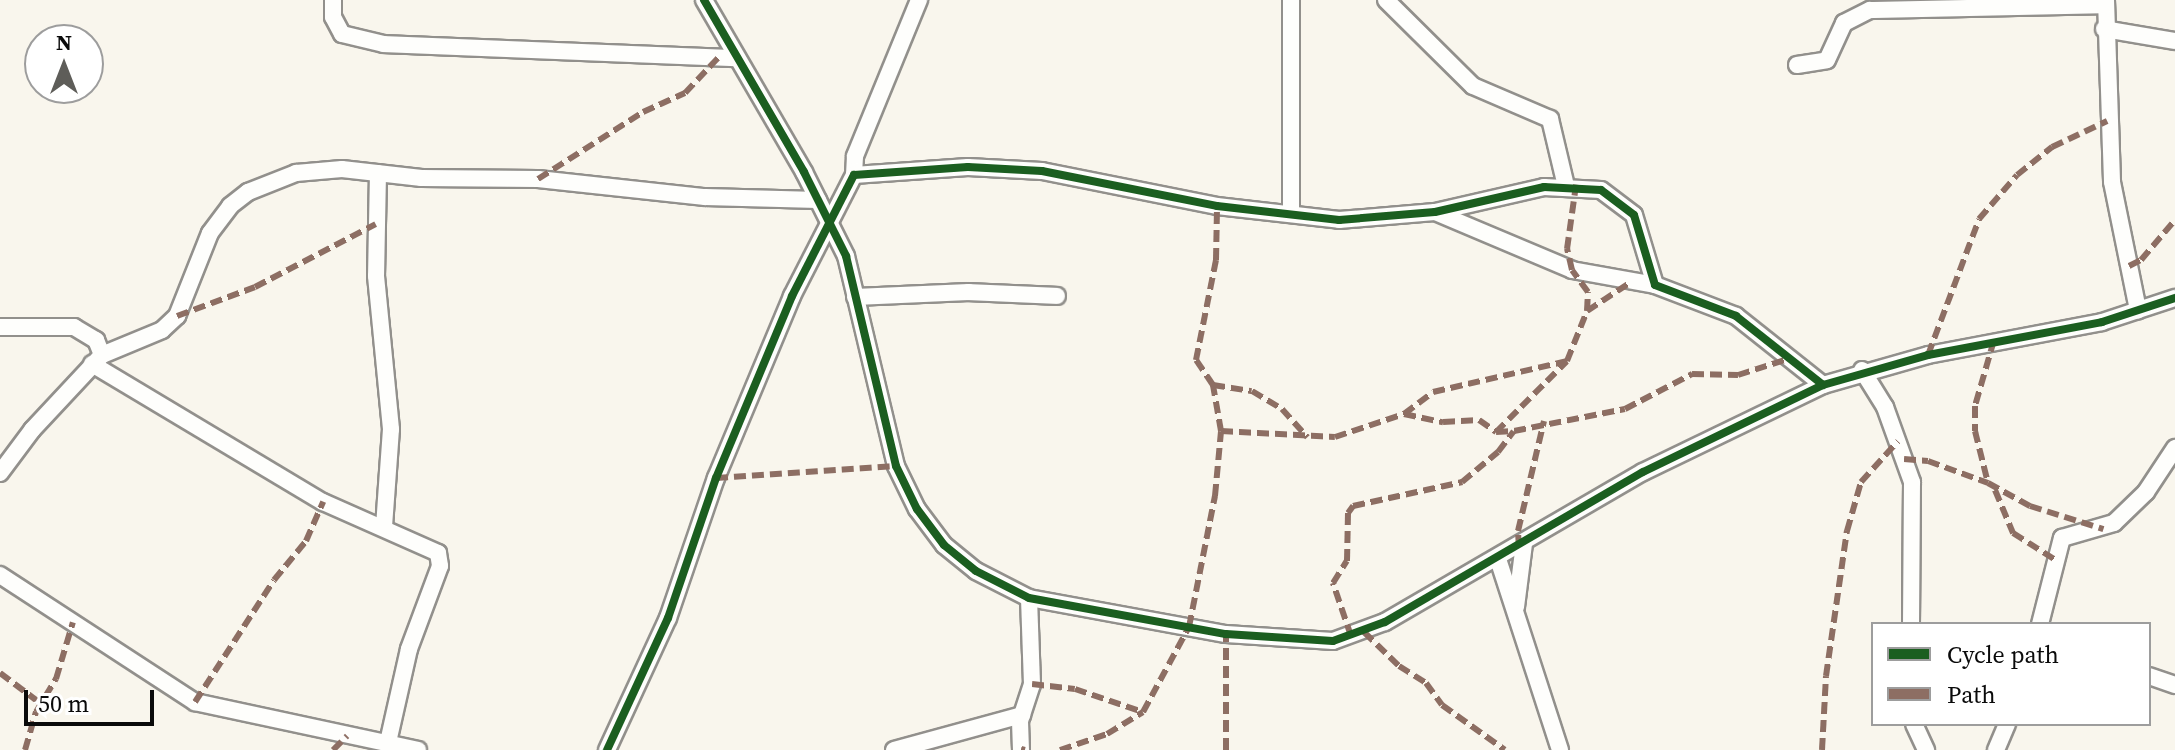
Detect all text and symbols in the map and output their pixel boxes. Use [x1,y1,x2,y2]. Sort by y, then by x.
north arrow [24,24,104,104]
text: N [56,27,72,57]
legend [1871,622,2151,726]
text: Cycle path [1947,638,2059,671]
scale bar [28,674,158,724]
text: Path [1947,678,1996,711]
text: 50 m [38,687,89,720]

